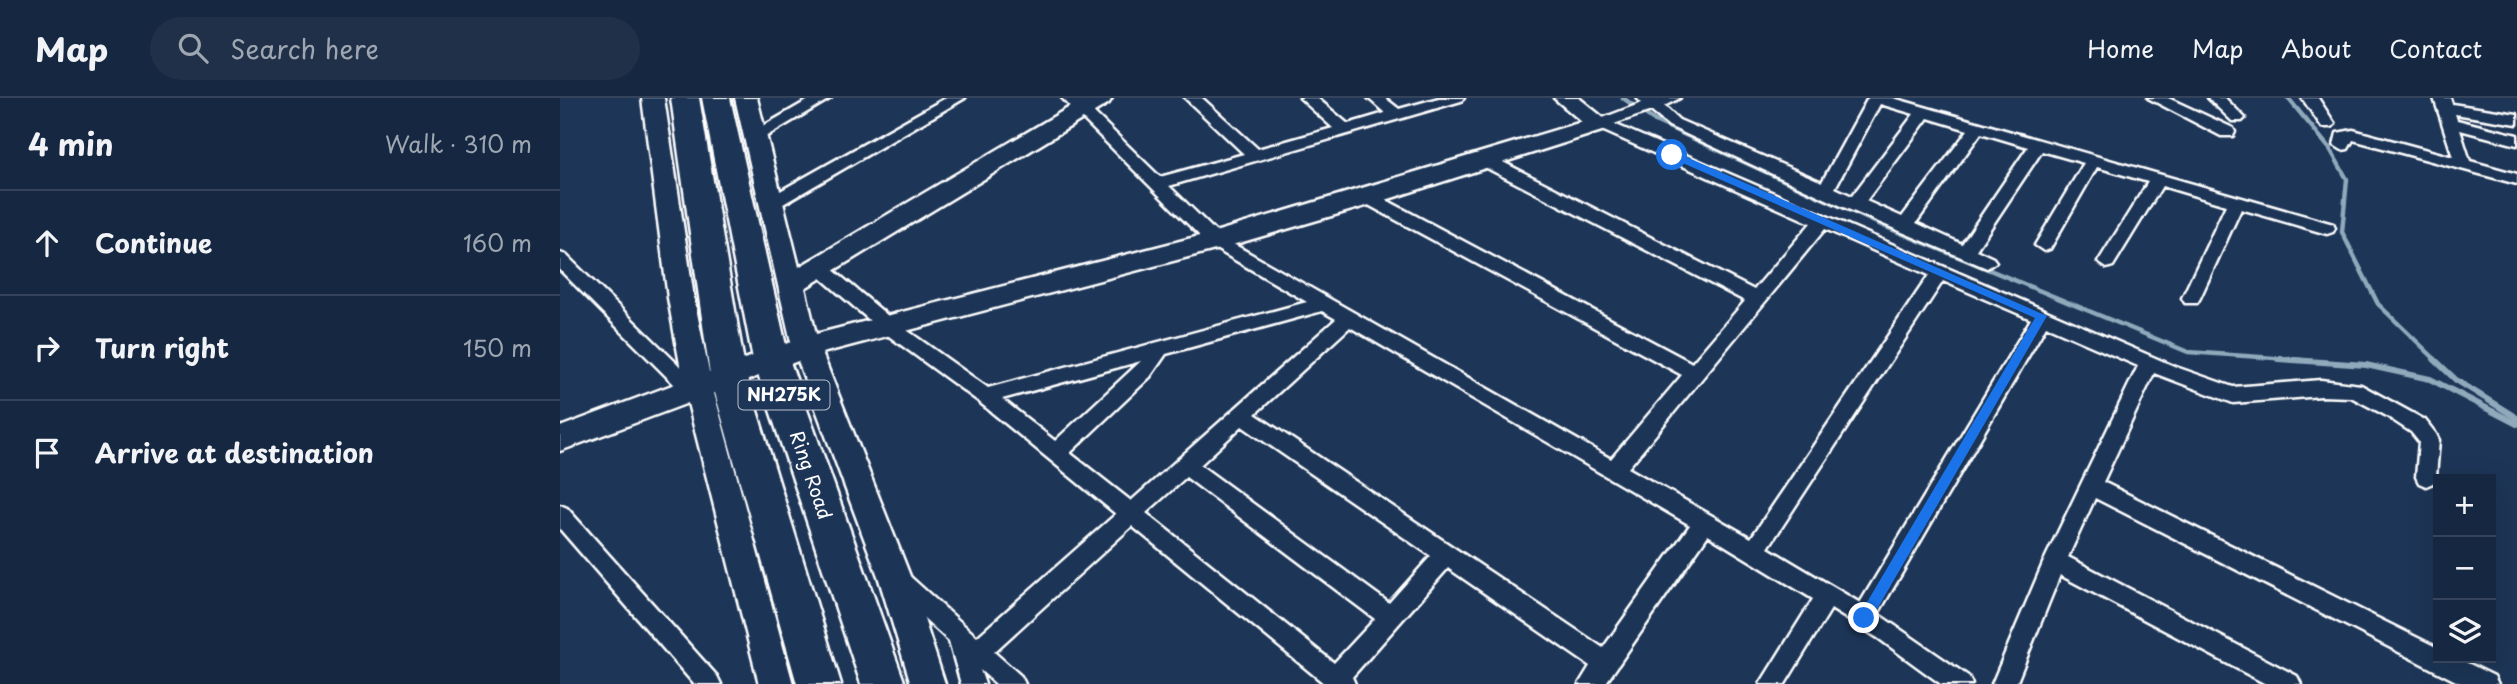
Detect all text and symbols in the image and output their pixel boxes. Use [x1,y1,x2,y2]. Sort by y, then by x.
search box [150,17,640,80]
text: Map [35,23,108,73]
icon: search [174,29,212,67]
text: Search here [230,29,379,68]
text: Home [2087,30,2154,66]
text: Map [2192,30,2243,66]
text: About [2281,30,2351,66]
text: Contact [2389,30,2482,66]
text: 4 min [28,121,114,166]
text: Walk · 310 m [385,126,532,161]
route start [1656,139,1687,170]
text: Continue [95,223,212,262]
icon: ahead [28,224,66,262]
text: 160 m [463,225,532,260]
text: Turn right [95,328,229,367]
icon: right [28,329,66,367]
text: 150 m [463,330,532,365]
road number: NH275K [738,380,830,410]
street label: Ring Road [784,426,840,523]
text: Arrive at destination [95,433,374,472]
icon: arrive [28,434,66,472]
map controls [2433,474,2496,663]
button: + [2433,474,2496,537]
button: − [2433,537,2496,600]
button: layers [2433,600,2496,663]
route end [1848,602,1879,633]

